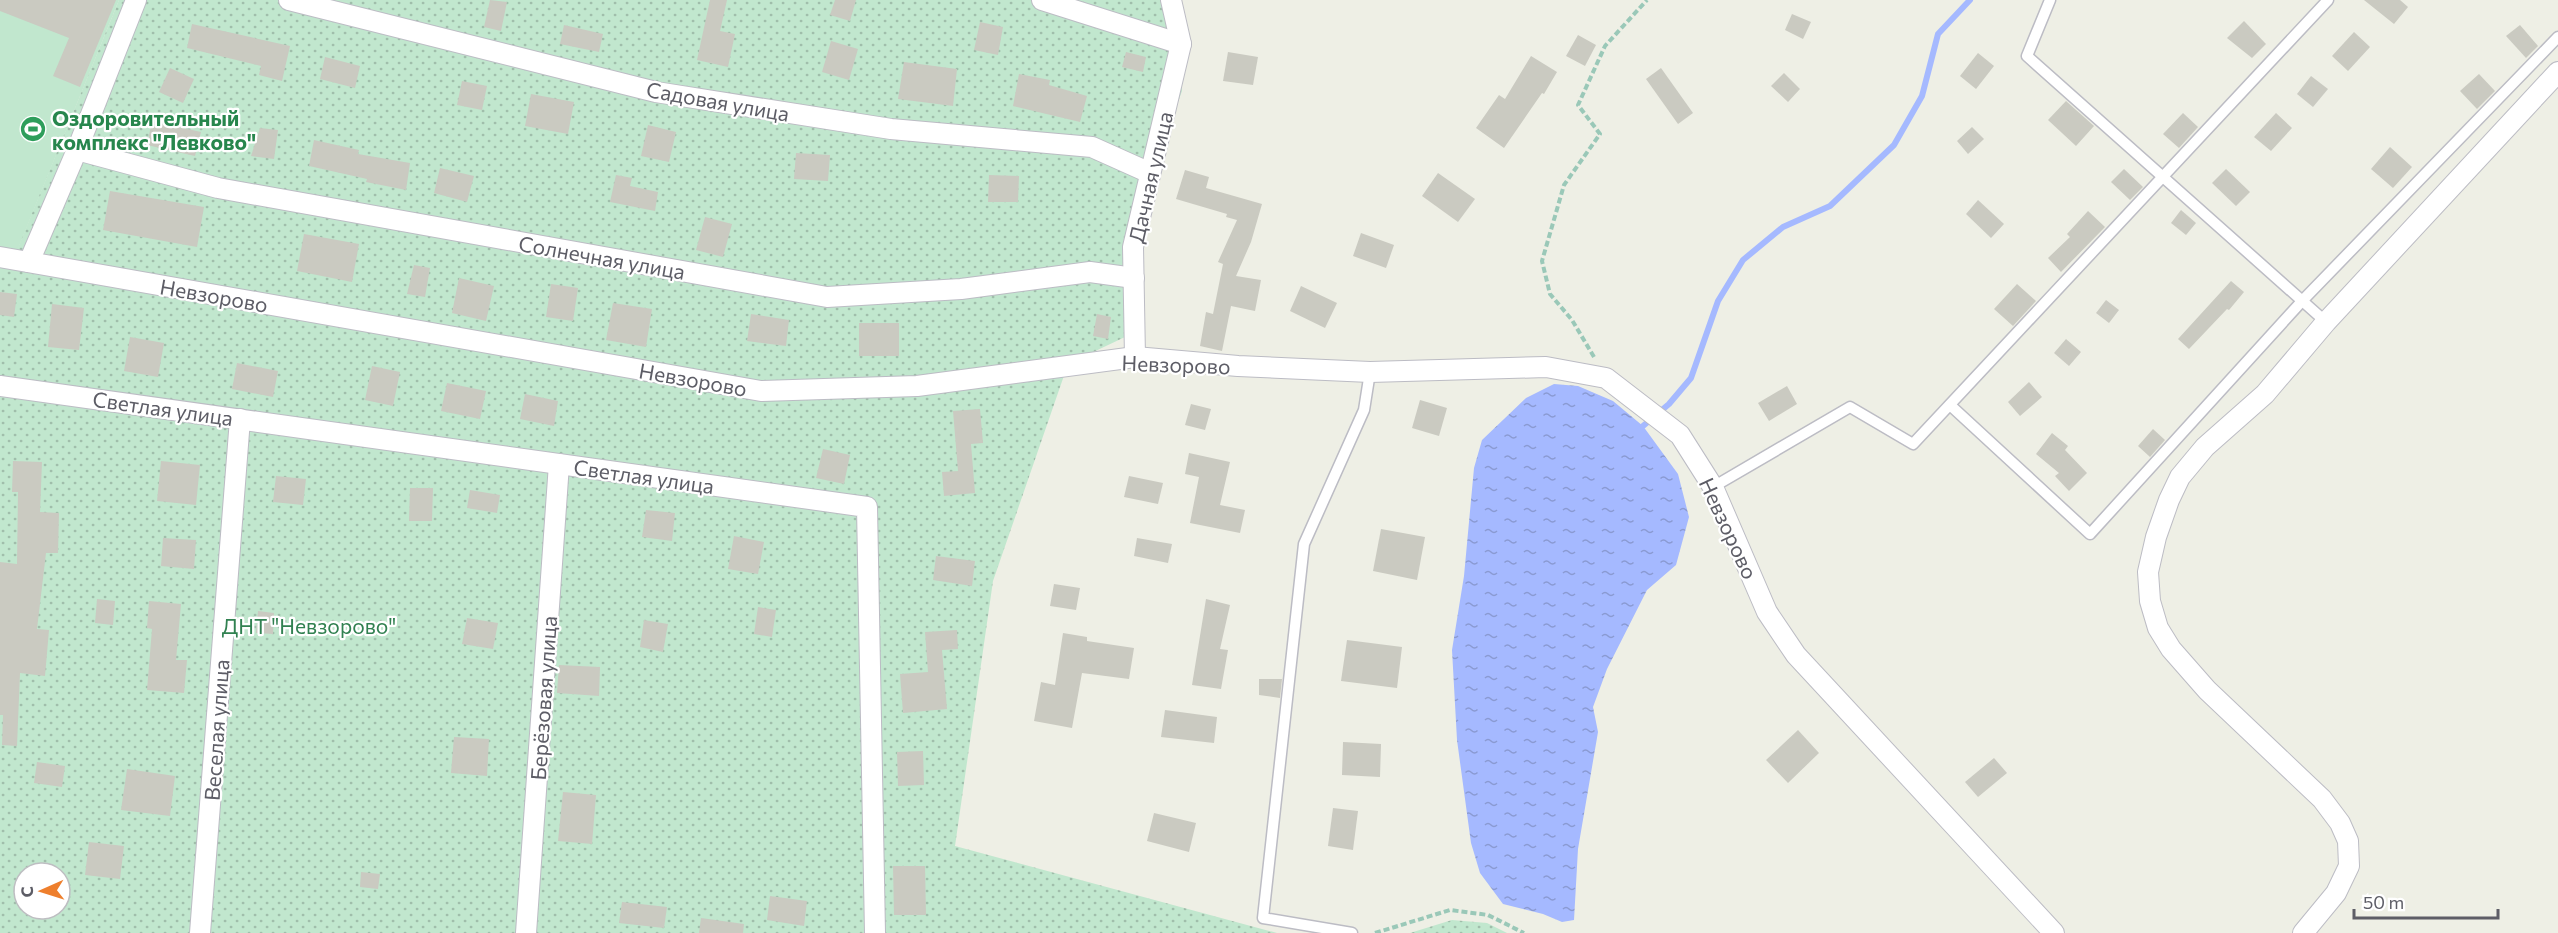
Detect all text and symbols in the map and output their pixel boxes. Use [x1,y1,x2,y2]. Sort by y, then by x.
street label: Садовая улица [645,76,791,126]
place label: Оздоровительный комплекс "Левково" [52,105,256,154]
street label: Дачная улица [1123,109,1177,245]
sports icon: Оздоровительный комплекс "Левково" [18,114,48,144]
street label: Солнечная улица [517,230,687,284]
street label: Невзорово [158,273,270,317]
street label: Невзорово [1121,350,1231,378]
street label: Невзорово [637,357,749,401]
street label: Светлая улица [91,386,235,430]
street label: Светлая улица [572,454,716,498]
street label: Невзорово [1695,473,1763,583]
park label: ДНТ "Невзорово" [222,613,396,638]
street label: Берёзовая улица [525,615,561,781]
street label: Веселая улица [199,658,233,802]
north arrow [12,861,72,921]
scale bar [2354,882,2498,920]
text: С [17,886,36,898]
text: 50 m [2363,891,2404,913]

